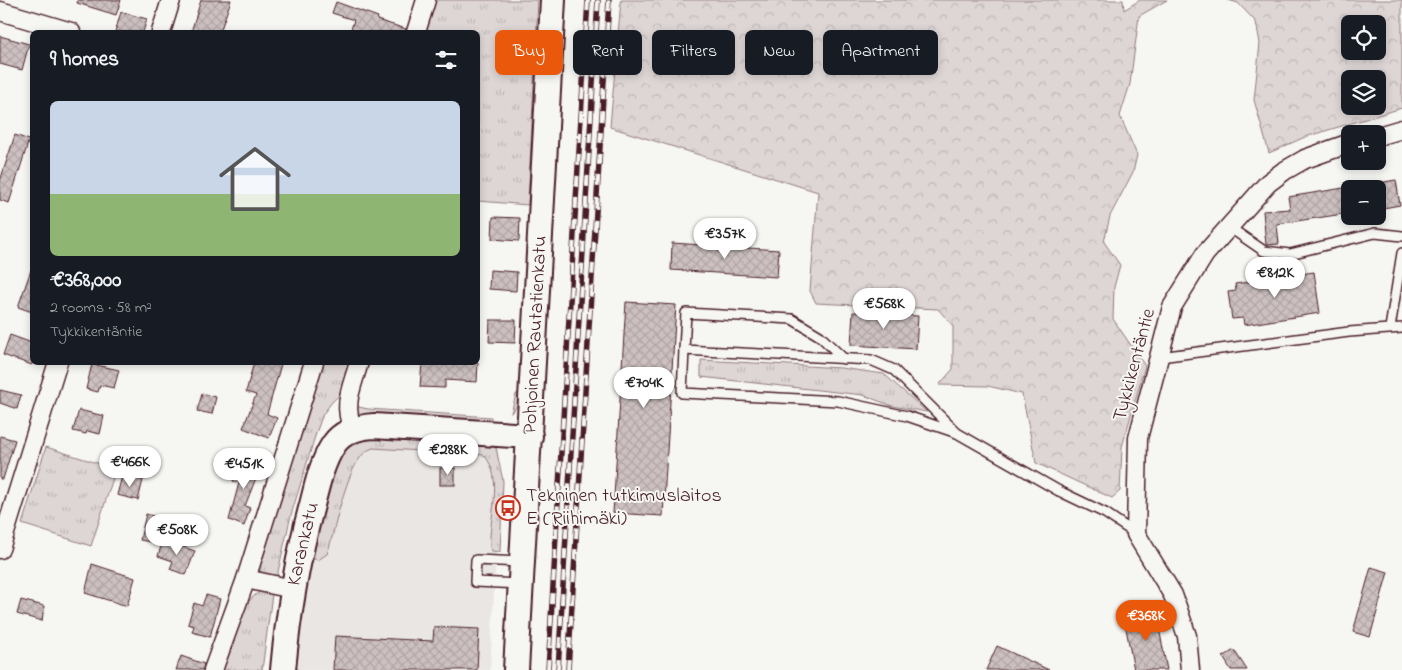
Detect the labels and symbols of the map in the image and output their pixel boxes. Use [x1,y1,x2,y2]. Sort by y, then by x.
pin: €357K [690,218,760,260]
street label: Pohjoinen Rautatienkatu [516,235,556,435]
pin: €812K [1240,256,1310,299]
pin: €568K [849,288,919,330]
street label: Tykkikentäntie [1106,305,1164,425]
pin: €704K [609,366,679,409]
pin: €288K [413,434,483,476]
pin: €466K [95,446,165,488]
pin: €451K [209,448,279,490]
place label: Tekninen tutkimuslaitos E (Riihimäki) [526,482,722,534]
bus stop icon: Tekninen tutkimuslaitos E (Riihimäki) [495,495,521,521]
street label: Karankatu [280,499,328,589]
pin: €508K [142,514,212,556]
pin: €368K [1111,600,1181,642]

